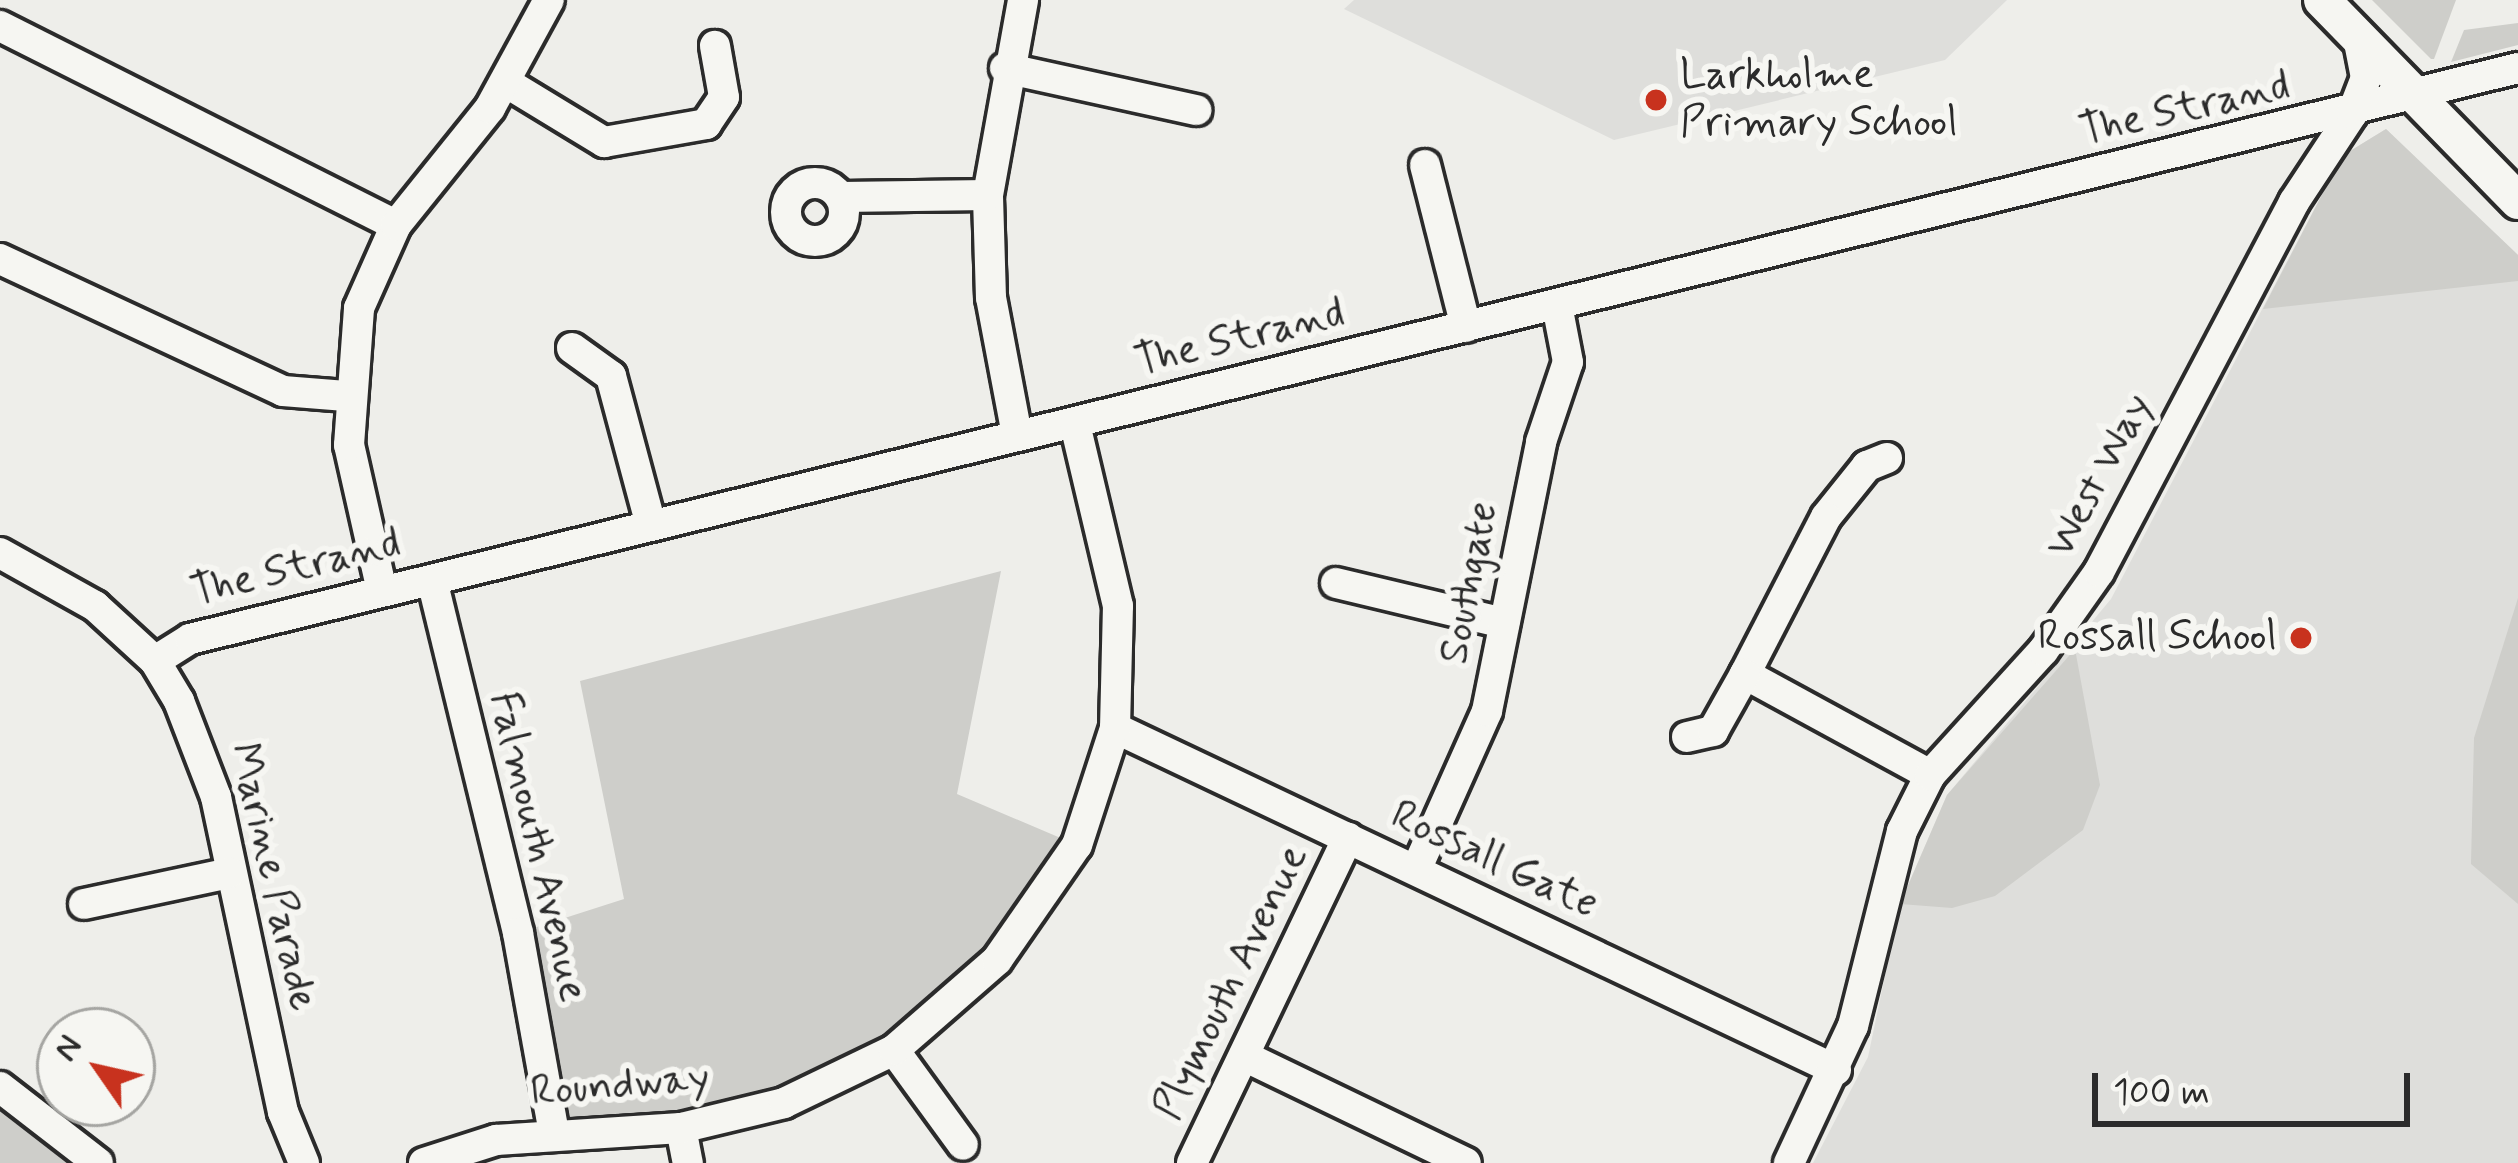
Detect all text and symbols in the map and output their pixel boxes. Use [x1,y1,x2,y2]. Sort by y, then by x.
place label: Larkholme Primary School [1680,51,1957,150]
street label: The Strand [2083,63,2287,157]
marker: Larkholme Primary School [1643,87,1669,113]
street label: The Strand [1138,291,1342,387]
street label: West Way [2036,385,2164,567]
street label: Southgate [1430,498,1510,668]
street label: The Strand [194,521,398,617]
place label: Rossall School [2038,613,2277,663]
marker: Rossall School [2288,625,2314,651]
street label: Falmouth Avenue [477,687,597,1007]
street label: Marine Parade [217,738,327,1016]
street label: Rossall Gate [1388,794,1600,928]
street label: Plymouth Avenue [1144,838,1320,1128]
north arrow [36,1007,156,1127]
text: N [44,1027,93,1070]
scale bar [2098,1049,2416,1123]
street label: Roundway [529,1053,711,1119]
text: 100 m [2113,1070,2210,1117]

